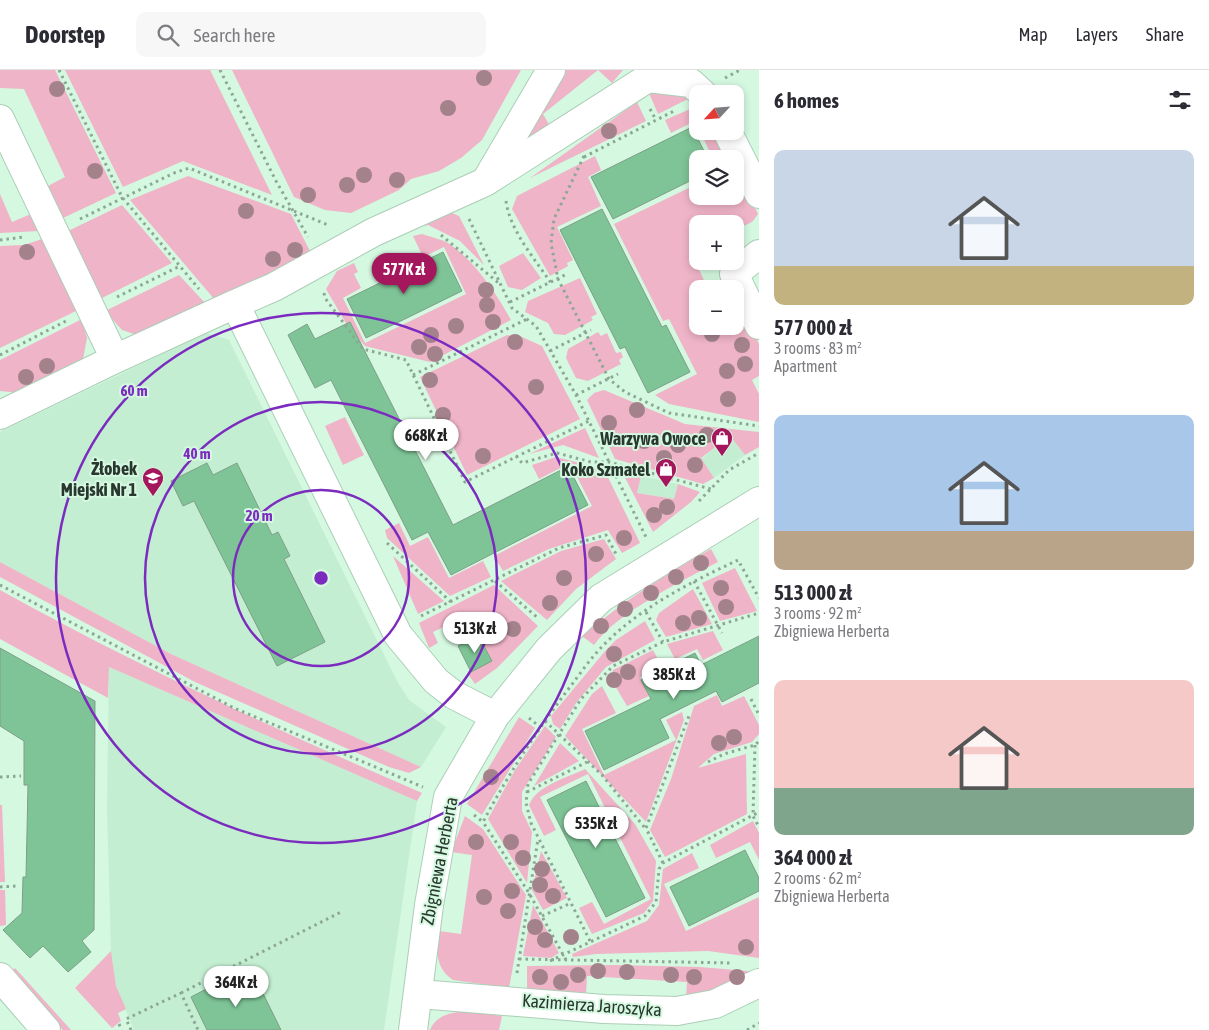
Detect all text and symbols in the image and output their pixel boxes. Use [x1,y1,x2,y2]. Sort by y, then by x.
search box [136,12,486,57]
text: Doorstep [25,21,106,48]
icon: search [154,21,182,49]
text: Search here [194,24,275,46]
text: Map [1018,24,1047,45]
text: Layers [1075,24,1118,45]
text: Share [1146,24,1184,45]
north arrow [689,85,744,140]
map controls [689,85,744,335]
icon: filters [1166,86,1194,114]
text: 6 homes [774,88,839,112]
button: layers [689,150,744,205]
icon: home [939,183,1029,273]
button: + [689,215,744,270]
pin: 577K zł [358,252,450,295]
text: 577K zł [383,260,425,278]
button: − [689,280,744,335]
text: 577 000 zł [774,315,852,339]
text: 3 rooms · 83 m² [774,339,862,357]
text: Apartment [774,357,837,375]
text: 60 m [121,382,148,399]
pin: 668K zł [380,418,472,461]
text: 668K zł [405,426,447,444]
shop icon: Warzywa Owoce [710,426,734,457]
place label: Warzywa Owoce [599,428,706,449]
text: 40 m [183,445,211,462]
icon: home [939,448,1029,538]
shop icon: Koko Szmatel [654,457,678,488]
place label: Żłobek Miejski Nr 1 [61,458,138,500]
place label: Koko Szmatel [561,459,650,480]
school or university icon: Żłobek Miejski Nr 1 [141,466,165,497]
text: 20 m [246,507,273,524]
centre of rings [312,569,330,587]
text: 513 000 zł [774,580,852,604]
text: 3 rooms · 92 m² [774,604,862,622]
pin: 513K zł [429,612,521,654]
text: 513K zł [454,619,496,637]
text: Zbigniewa Herberta [774,622,890,640]
pin: 385K zł [628,658,720,700]
text: 385K zł [653,665,695,683]
icon: home [939,713,1029,803]
street label: Zbigniewa Herberta [416,795,462,927]
pin: 535K zł [550,806,642,849]
text: 535K zł [575,814,617,832]
text: 364 000 zł [774,845,852,869]
text: 2 rooms · 62 m² [774,869,862,887]
text: Zbigniewa Herberta [774,887,890,905]
pin: 364K zł [190,966,282,1008]
text: 364K zł [215,973,257,991]
street label: Kazimierza Jaroszyka [522,990,662,1020]

